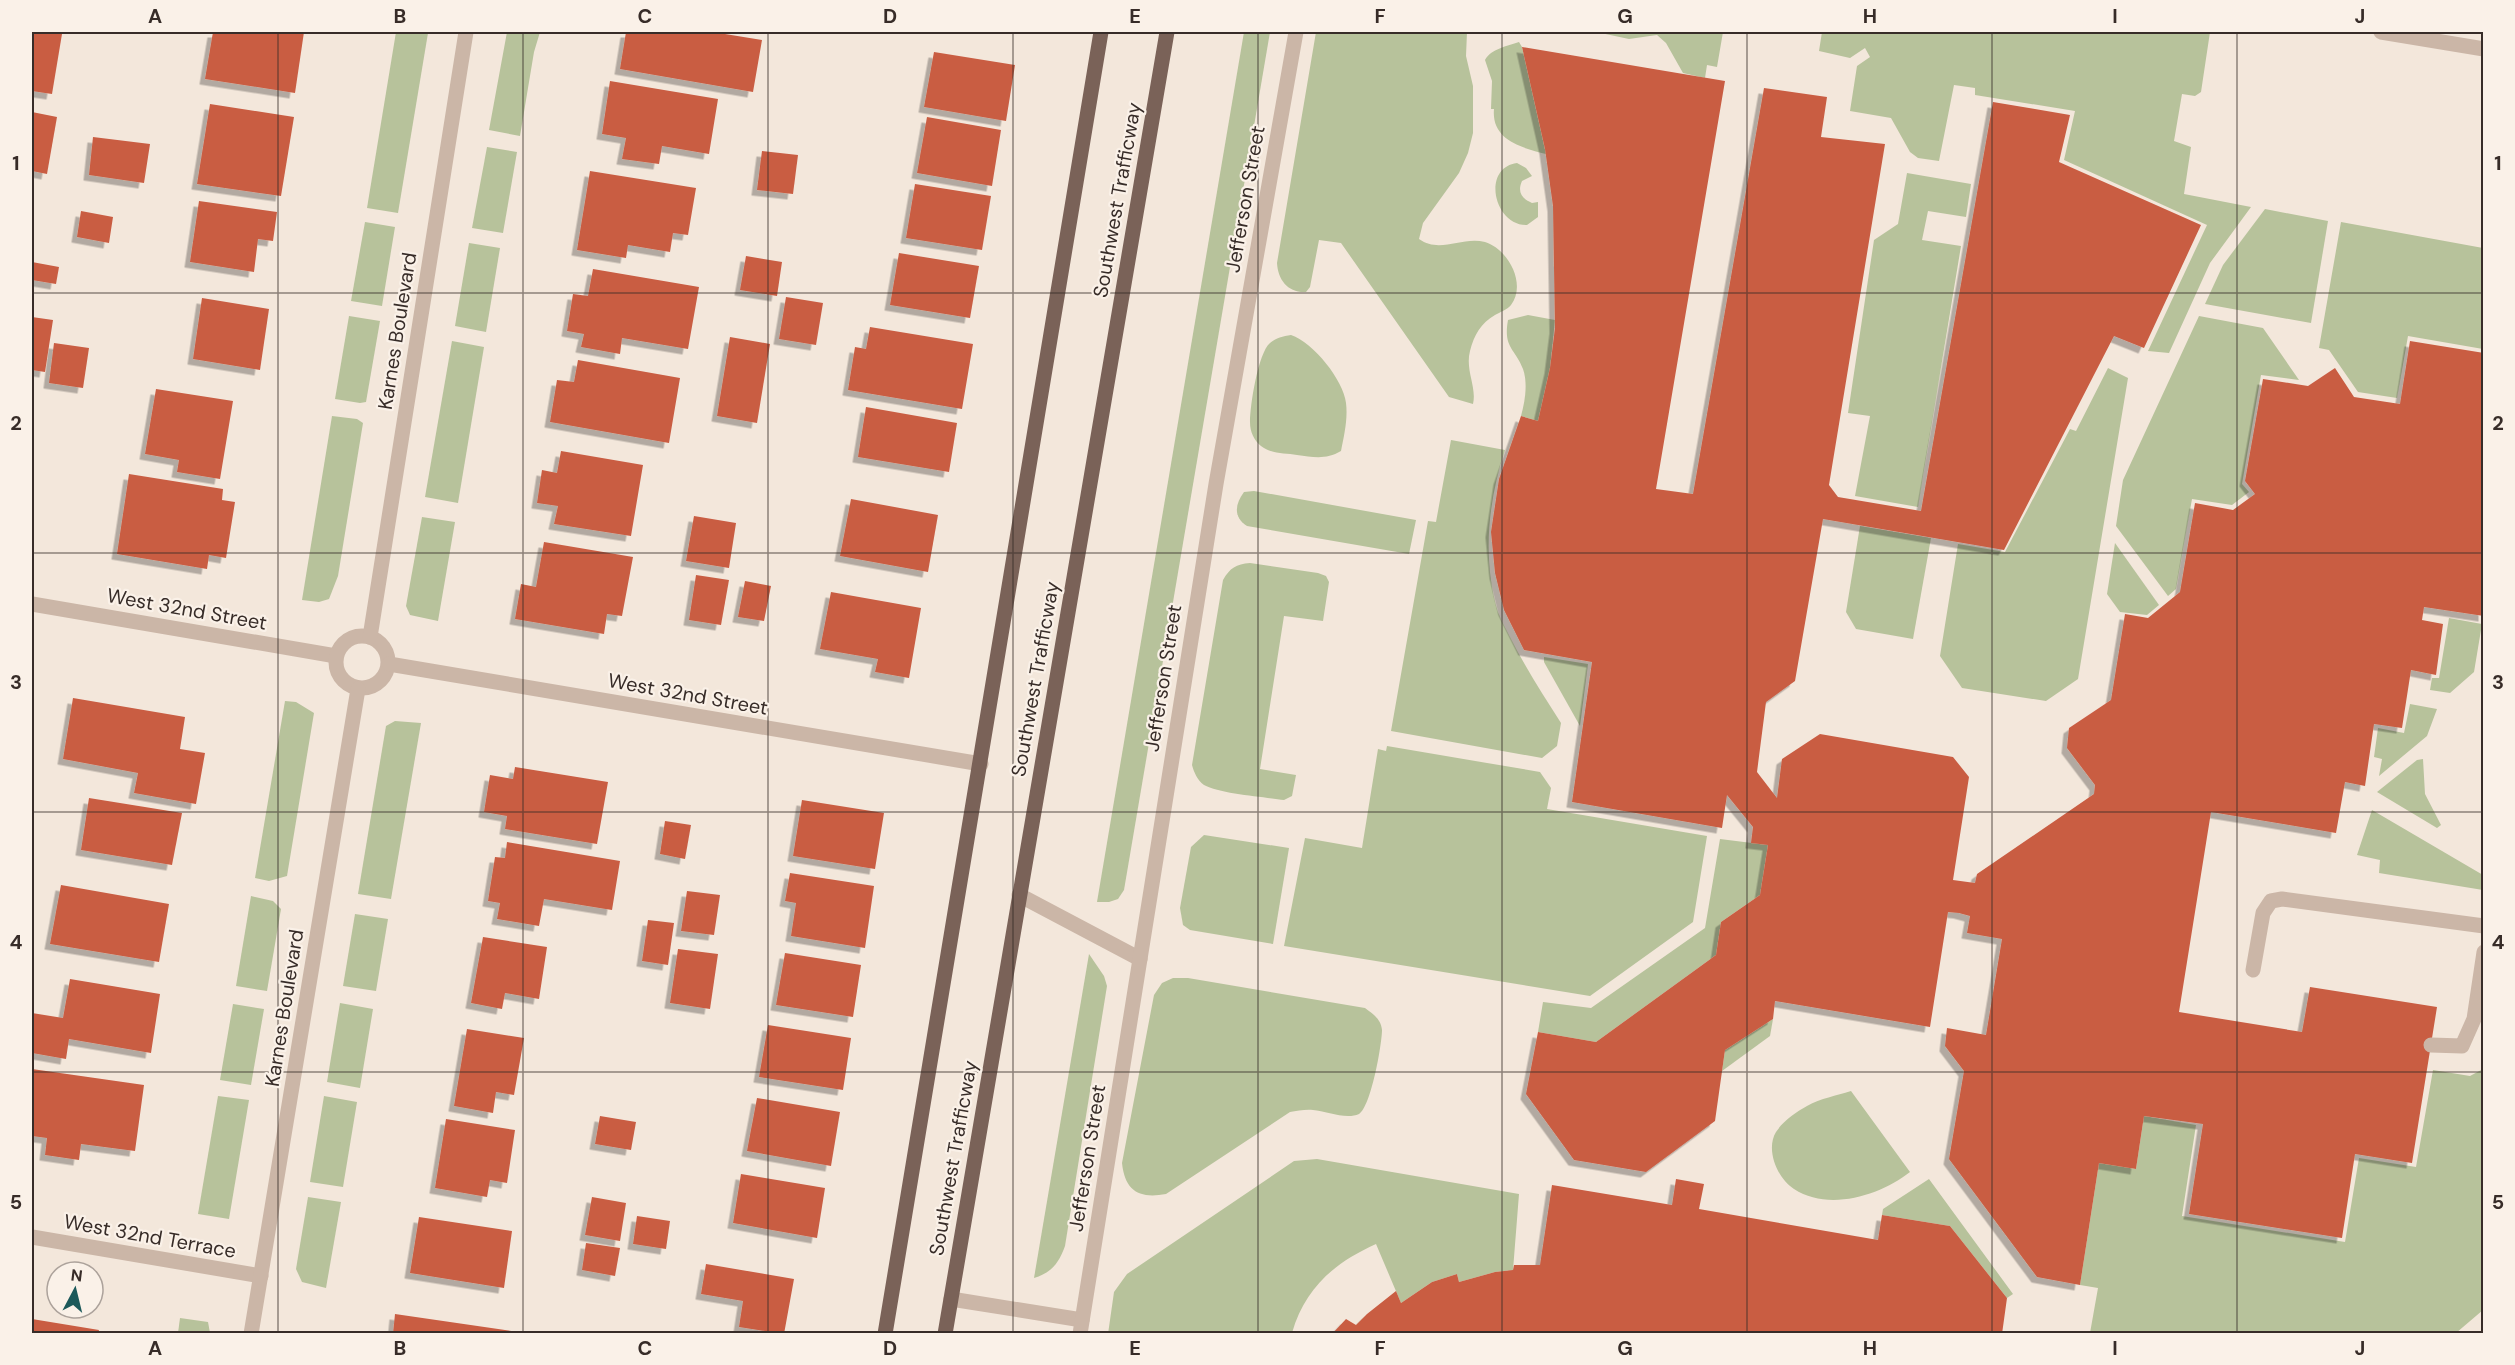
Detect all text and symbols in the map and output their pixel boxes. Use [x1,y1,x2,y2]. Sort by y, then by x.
text: A [148,3,162,29]
text: B [394,3,406,29]
text: C [638,3,652,29]
text: D [883,3,897,29]
text: E [1129,3,1141,29]
text: F [1374,3,1386,29]
text: G [1617,3,1633,29]
text: H [1863,3,1877,29]
text: I [2112,3,2118,29]
text: J [2355,3,2365,29]
street label: Southwest Trafficway [1087,100,1147,300]
street label: Jefferson Street [1219,123,1271,274]
text: 1 [12,150,20,176]
text: 1 [2494,150,2502,176]
street label: Karnes Boulevard [372,250,422,412]
text: 2 [10,410,22,436]
text: 2 [2492,410,2504,436]
street label: Southwest Trafficway [1005,579,1065,779]
street label: West 32nd Street [105,582,269,636]
street label: Jefferson Street [1139,602,1187,753]
street label: West 32nd Street [606,667,770,721]
text: 3 [10,669,22,695]
text: 3 [2492,669,2504,695]
street label: Karnes Boulevard [259,927,309,1089]
text: 4 [10,929,23,955]
text: 4 [2492,929,2505,955]
street label: Southwest Trafficway [923,1058,983,1258]
street label: Jefferson Street [1063,1082,1111,1233]
text: 5 [10,1189,22,1215]
text: 5 [2492,1189,2504,1215]
street label: West 32nd Terrace [62,1208,238,1264]
north arrow [45,1260,105,1320]
text: N [70,1264,84,1287]
text: A [148,1335,162,1361]
text: B [394,1335,406,1361]
text: C [638,1335,652,1361]
text: D [883,1335,897,1361]
text: E [1129,1335,1141,1361]
text: F [1374,1335,1386,1361]
text: G [1617,1335,1633,1361]
text: H [1863,1335,1877,1361]
text: I [2112,1335,2118,1361]
text: J [2355,1335,2365,1361]

